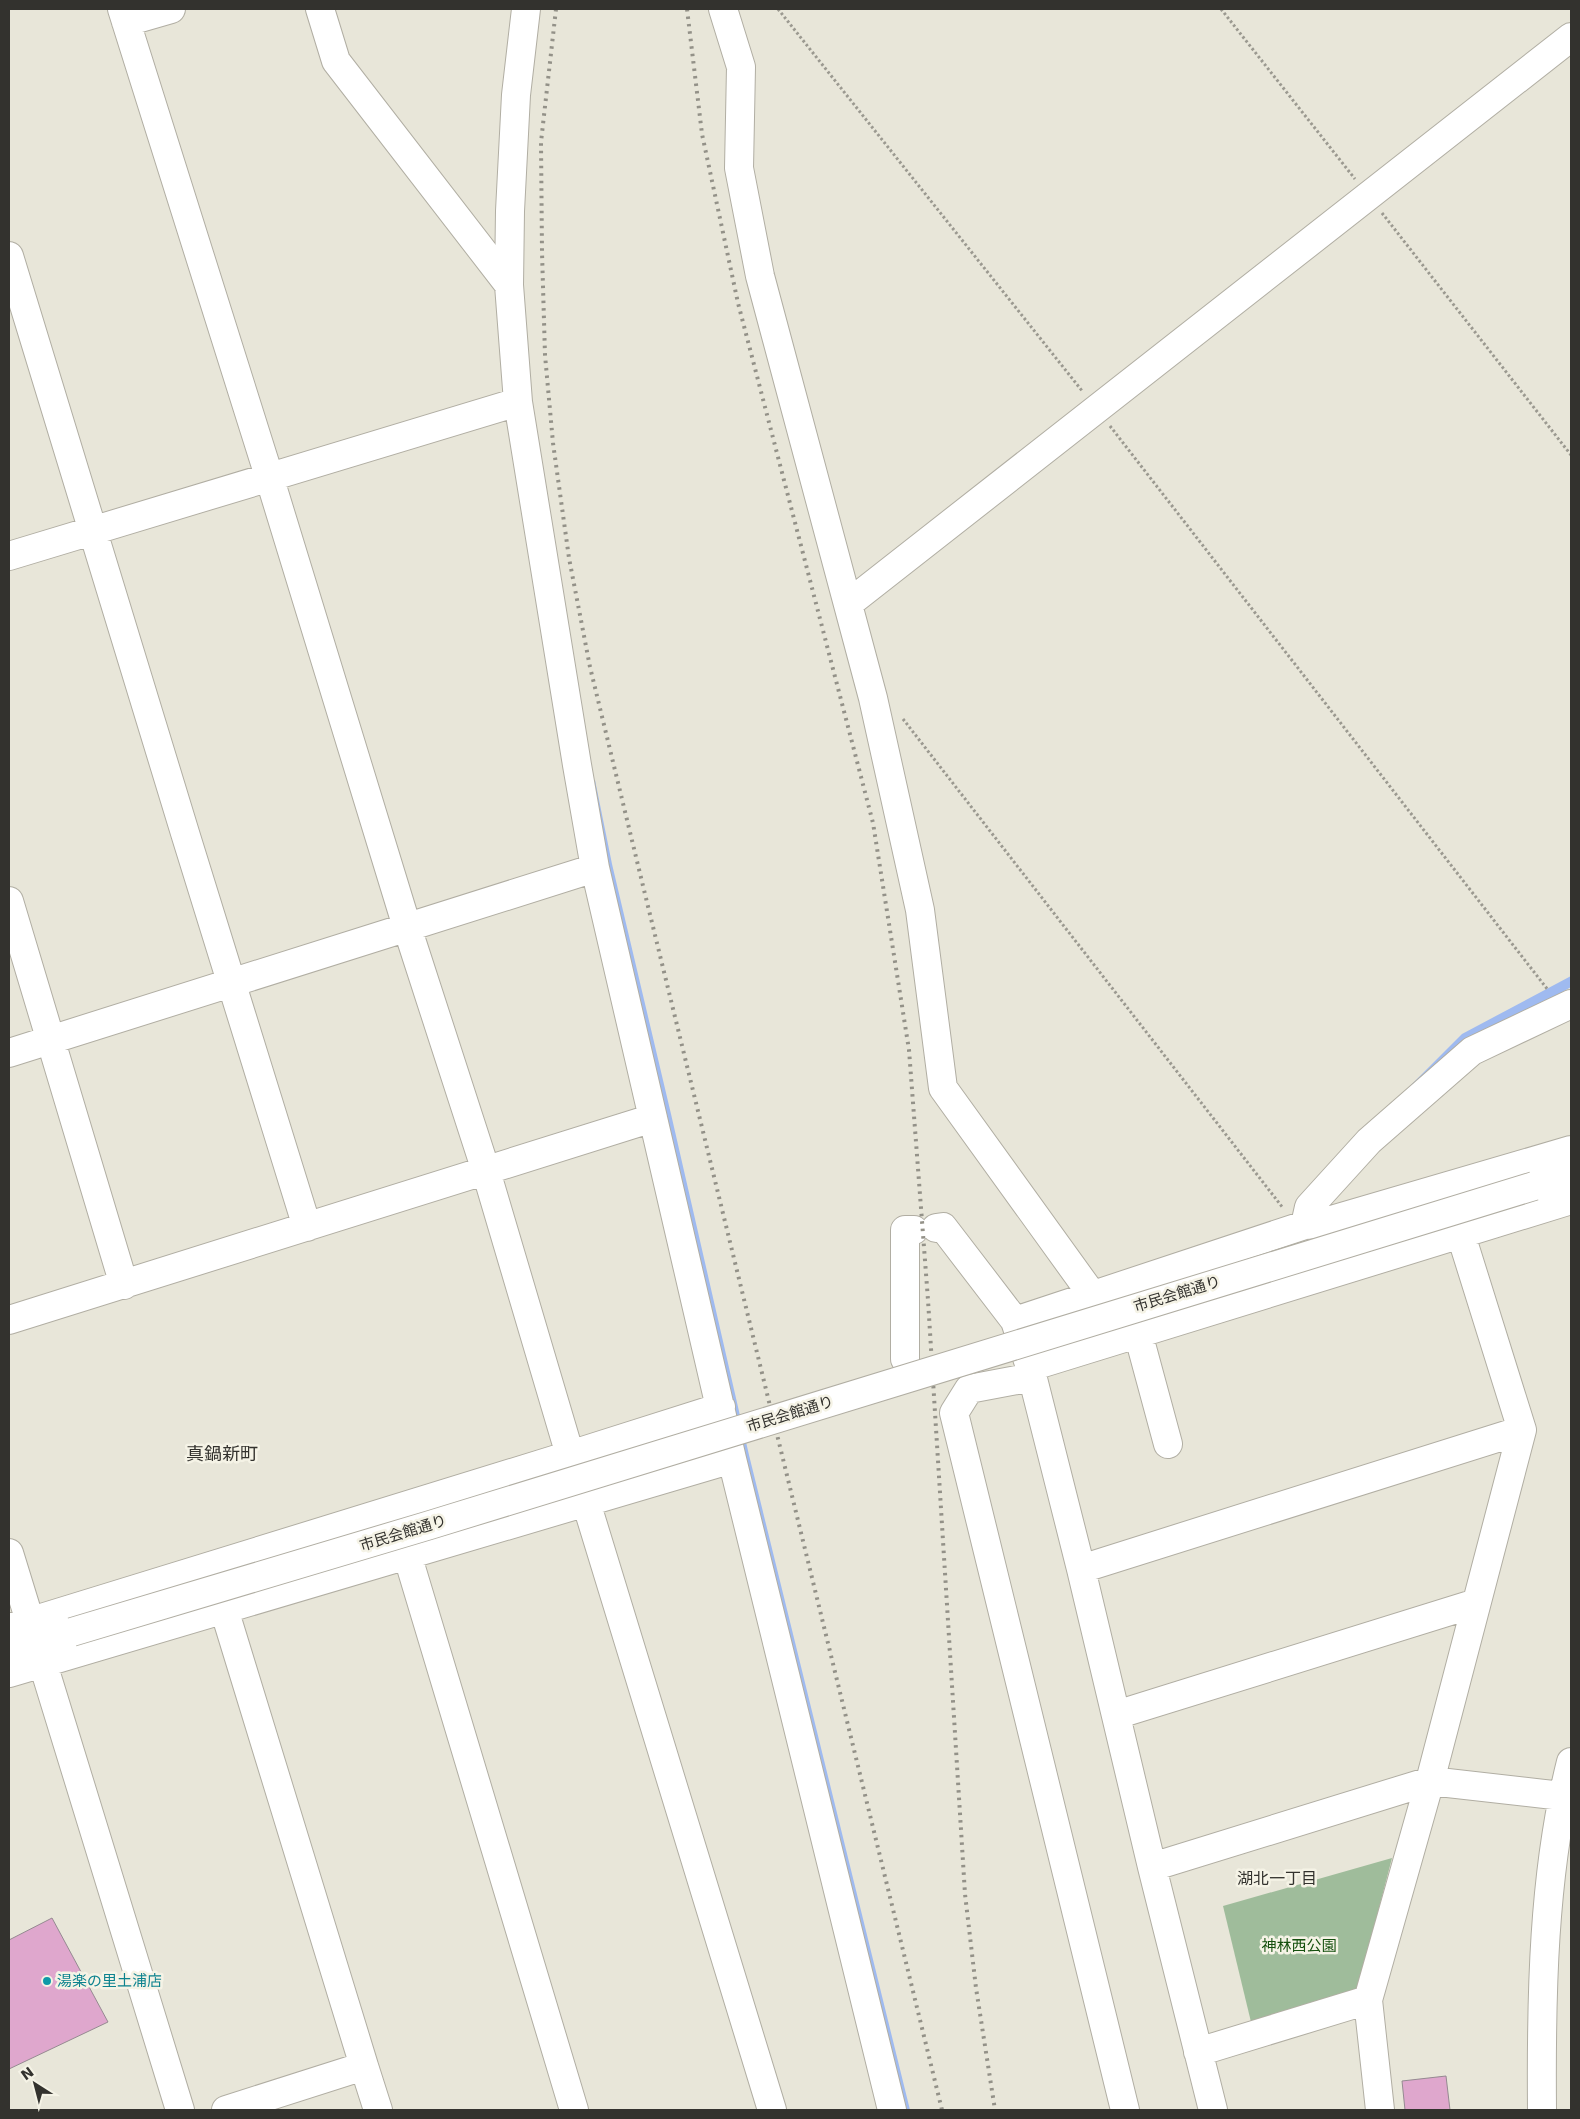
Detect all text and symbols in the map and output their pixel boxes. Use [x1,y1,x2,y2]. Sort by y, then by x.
street label: 市民会館通り [1131,1272,1223,1316]
street label: 市民会館通り [744,1392,836,1436]
district label: 真鍋新町 [186,1443,258,1464]
street label: 市民会館通り [357,1511,449,1555]
district label: 湖北一丁目 [1237,1869,1317,1888]
park label: 神林西公園 [1261,1937,1337,1955]
place label: 湯楽の里土浦店 [57,1972,162,1990]
marker: 湯楽の里土浦店 [41,1975,53,1987]
north arrow [10,2059,60,2109]
text: N [18,2064,37,2083]

